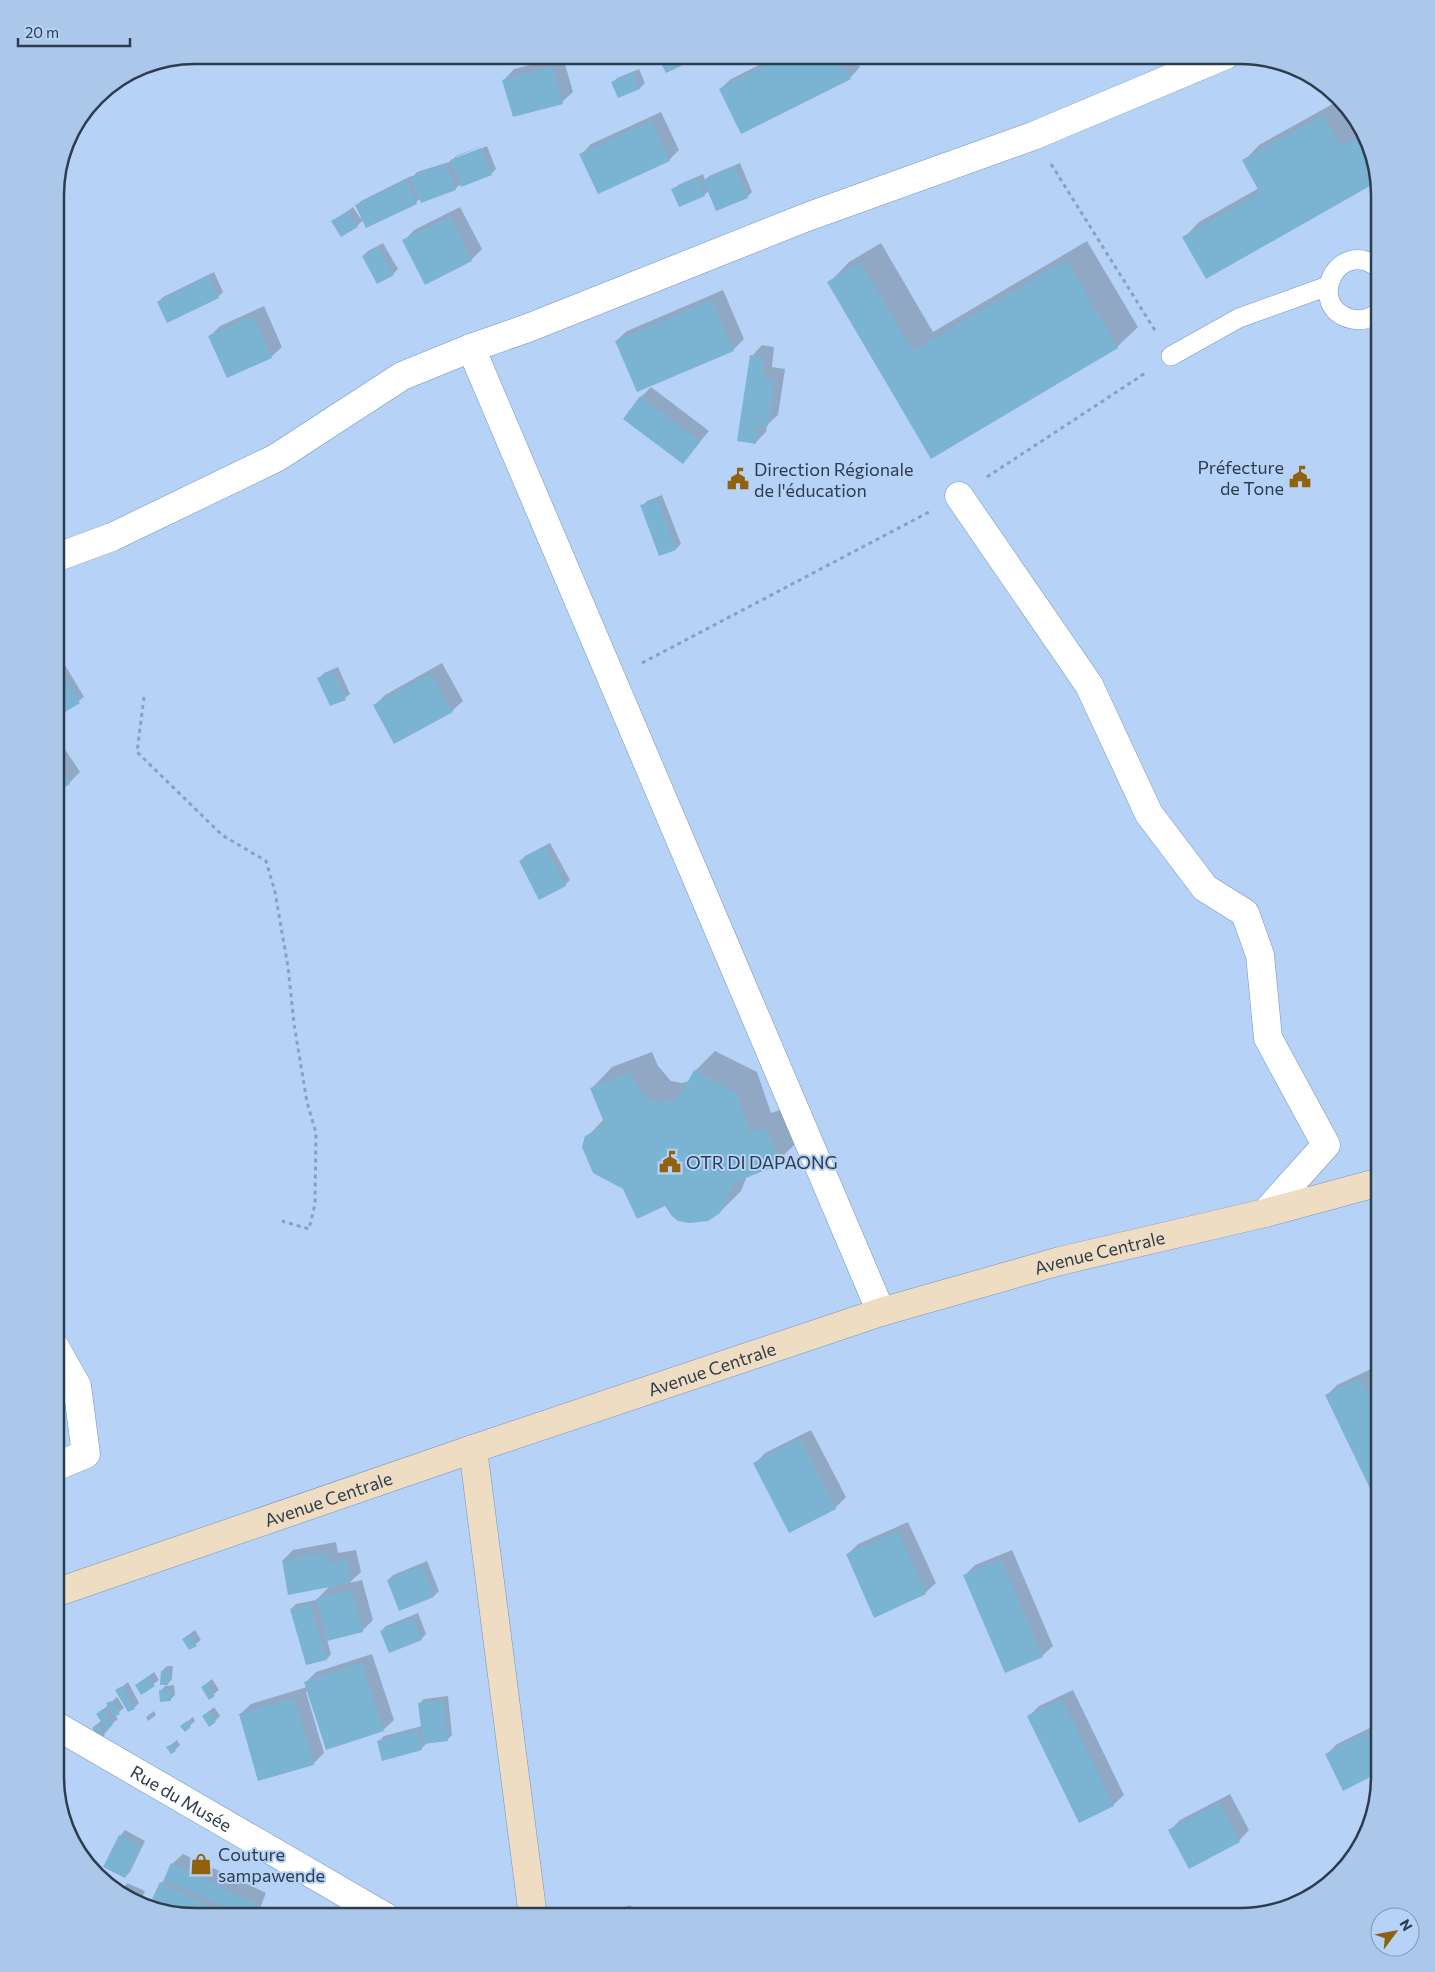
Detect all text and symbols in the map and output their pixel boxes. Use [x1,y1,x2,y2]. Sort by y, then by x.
scale bar [18,15,130,47]
text: 20 m [25,23,59,41]
place label: Préfecture de Tone [1198,456,1284,499]
place label: Direction Régionale de l'éducation [754,458,914,501]
public building icon: Préfecture de Tone [1287,464,1313,490]
public building icon: Direction Régionale de l'éducation [725,466,751,492]
public building icon: OTR DI DAPAONG [657,1149,683,1175]
place label: OTR DI DAPAONG [686,1151,838,1173]
street label: Avenue Centrale [1032,1226,1167,1279]
street label: Avenue Centrale [645,1337,779,1401]
street label: Avenue Centrale [262,1467,395,1531]
street label: Rue du Musée [127,1760,236,1836]
place label: Couture sampawende [218,1843,325,1886]
shop icon: Couture sampawende [188,1851,214,1877]
north arrow [1370,1907,1420,1957]
text: N [1396,1916,1416,1934]

